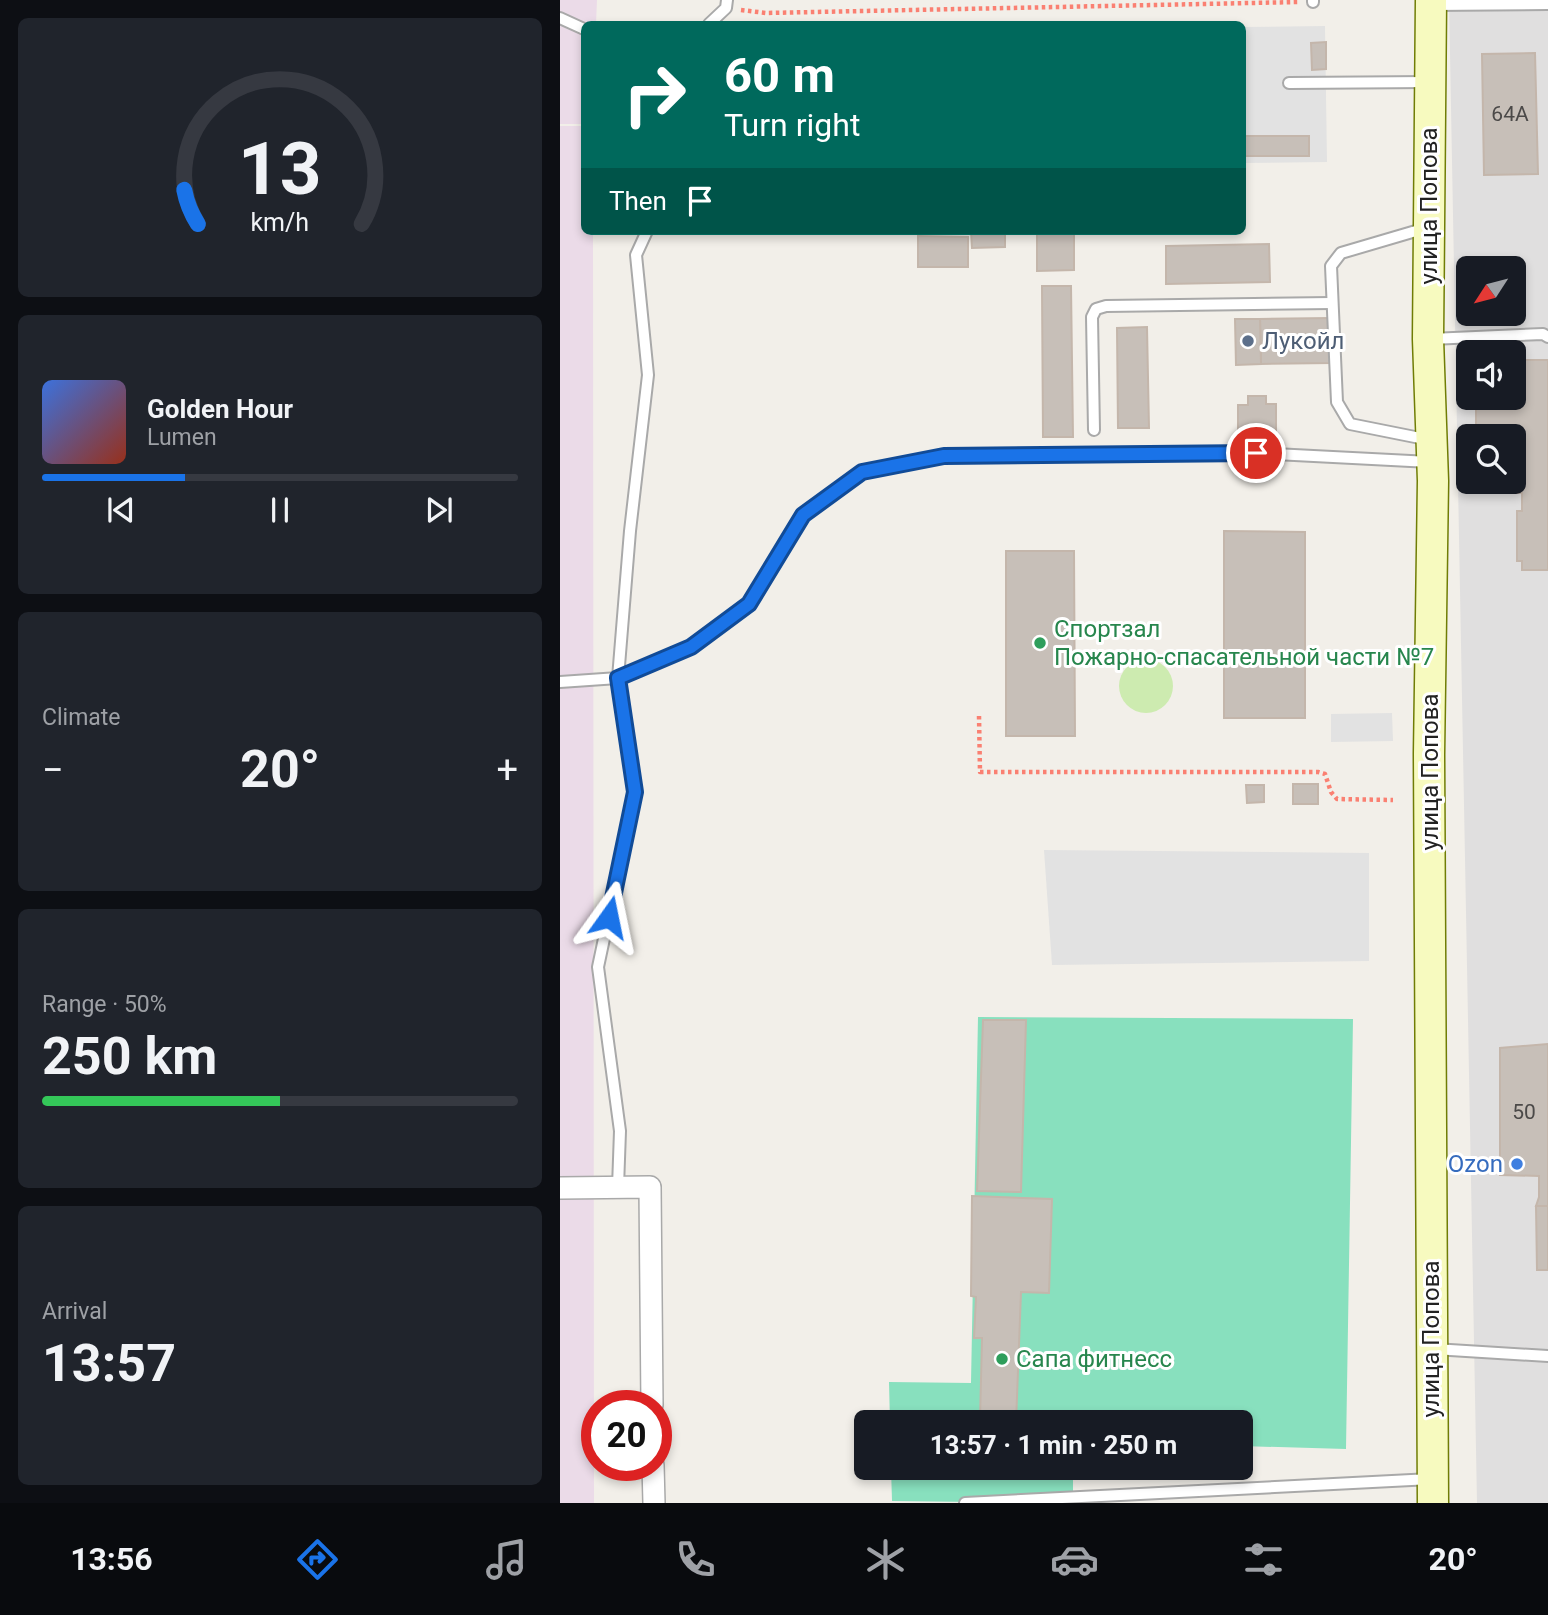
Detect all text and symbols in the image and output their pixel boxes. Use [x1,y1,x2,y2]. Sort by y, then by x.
text: 60 m [724,47,835,104]
icon: right [609,49,700,140]
house number: 64А [1491,102,1529,126]
text: Turn right [724,106,860,144]
text: 13 [238,126,322,212]
street label: улица Попова [1415,128,1443,284]
icon: arrive [681,182,719,220]
text: Then [609,186,667,216]
text: km/h [251,207,309,236]
north arrow [1456,256,1526,326]
map controls [1456,256,1526,494]
place label: Лукойл [1262,327,1345,355]
marker: Лукойл [1240,333,1256,349]
button: sound [1456,340,1526,410]
text: Golden Hour [147,394,293,424]
pin [1226,423,1286,483]
text: Lumen [147,424,217,451]
button: search [1456,424,1526,494]
icon: arrive [1237,434,1275,472]
icon: previous [102,491,140,529]
icon: pause [261,491,299,529]
icon: next [420,491,458,529]
place label: Спортзал Пожарно-спасательной части №7 [1054,615,1434,671]
marker: Спортзал Пожарно-спасательной части №7 [1032,635,1048,651]
street label: улица Попова [1416,694,1444,850]
text: Climate [42,704,121,731]
text: 20° [240,739,320,800]
text: − [42,748,64,792]
text: + [496,748,518,792]
position arrow [572,880,646,954]
text: Range · 50% [42,991,167,1018]
text: 250 km [42,1026,217,1087]
house number: 50 [1512,1100,1536,1124]
place label: Ozon [1448,1150,1503,1178]
marker: Ozon [1509,1156,1525,1172]
street label: улица Попова [1417,1261,1445,1417]
text: Arrival [42,1298,107,1325]
text: 13:57 [42,1333,176,1394]
place label: Сапа фитнесс [1016,1345,1172,1373]
marker: Сапа фитнесс [994,1351,1010,1367]
speed limit sign: 20 [581,1390,672,1481]
text: 13:57 · 1 min · 250 m [930,1430,1177,1460]
icon: directions [293,1535,342,1584]
icon: music [482,1535,531,1584]
icon: phone [671,1535,720,1584]
icon: climate [861,1535,910,1584]
icon: car [1050,1535,1099,1584]
icon: filters [1239,1535,1288,1584]
text: 13:56 [70,1540,153,1578]
text: 20° [1429,1540,1478,1578]

